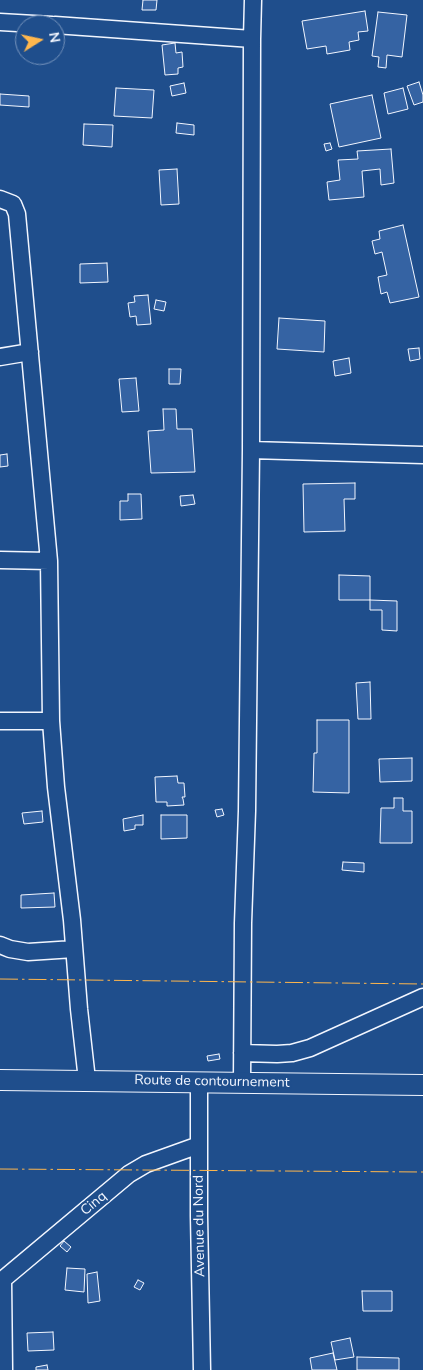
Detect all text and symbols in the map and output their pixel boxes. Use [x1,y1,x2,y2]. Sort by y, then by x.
north arrow [15,15,65,65]
text: N [44,31,65,44]
street label: Route de contournement [134,1072,290,1092]
street label: Avenue du Nord [191,1175,209,1277]
street label: Cinq [78,1188,110,1220]

